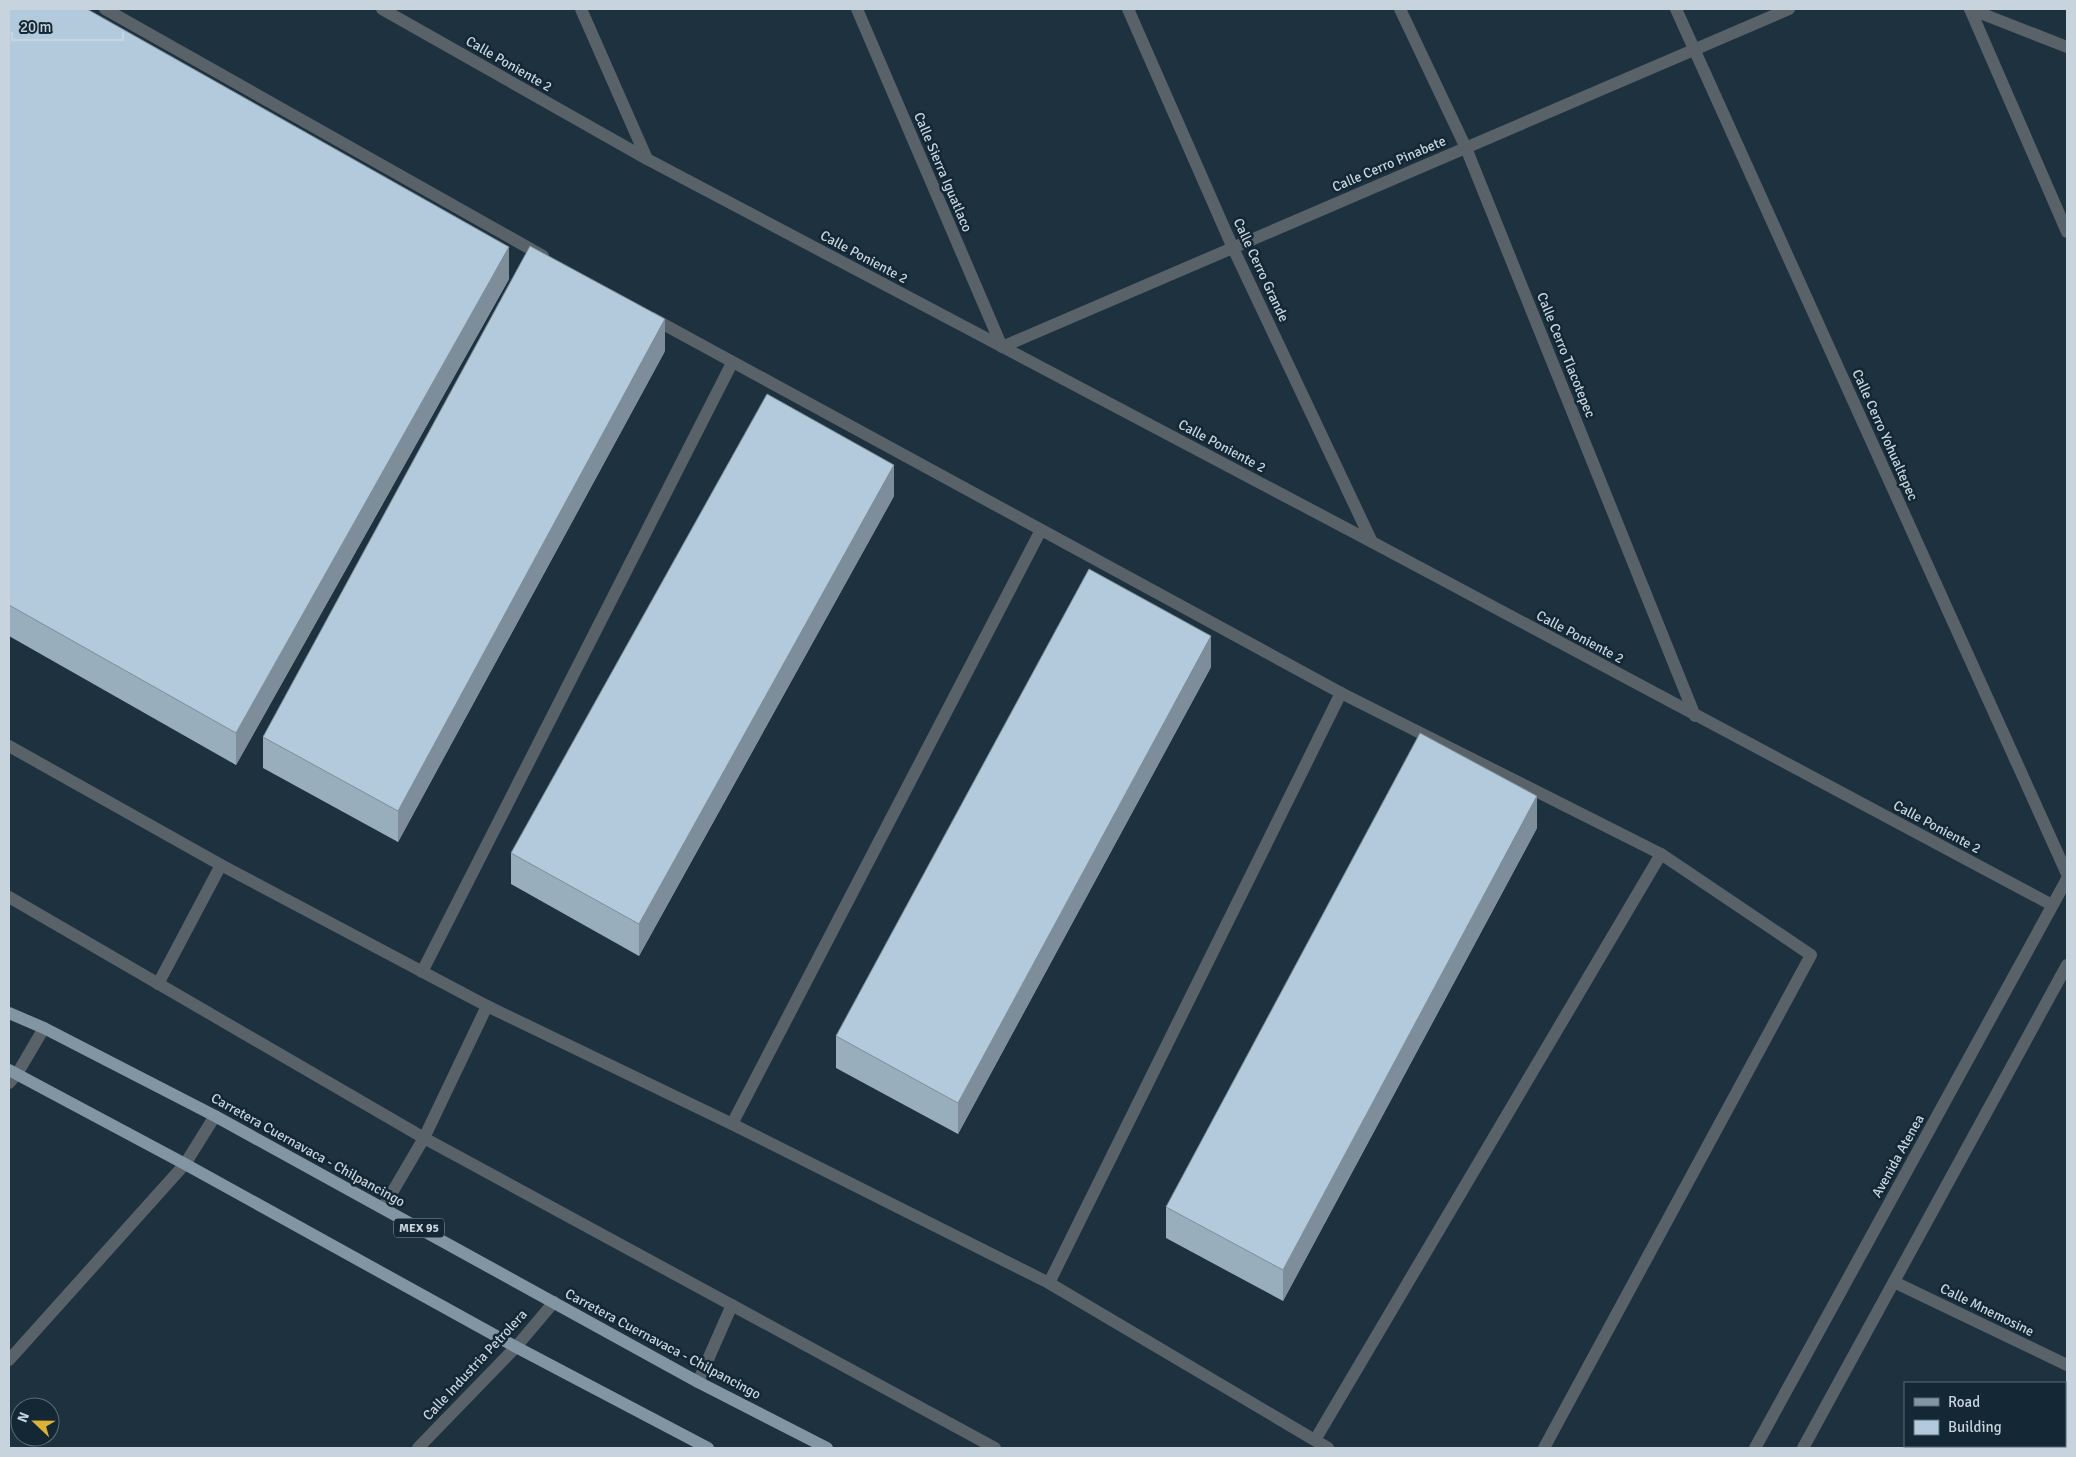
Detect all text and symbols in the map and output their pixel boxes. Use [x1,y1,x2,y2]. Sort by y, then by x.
scale bar [12,10,124,42]
text: 20 m [20,18,51,36]
street label: Calle Poniente 2 [463,32,555,96]
street label: Calle Sierra Iguatlaco [910,110,976,234]
street label: Calle Cerro Pinabete [1330,132,1448,196]
street label: Calle Cerro Grande [1230,215,1292,325]
street label: Calle Poniente 2 [817,227,911,287]
street label: Calle Cerro Tlacotepec [1533,290,1599,421]
street label: Calle Cerro Yohualtepec [1848,367,1922,504]
street label: Calle Poniente 2 [1175,416,1269,476]
street label: Calle Poniente 2 [1533,607,1627,667]
street label: Calle Poniente 2 [1890,797,1984,857]
street label: Carretera Cuernavaca - Chilpancingo [208,1089,408,1211]
street label: Avenida Atenea [1868,1111,1928,1201]
road number: MEX 95 [394,1218,444,1238]
street label: Calle Mnemosine [1937,1280,2037,1340]
street label: Carretera Cuernavaca - Chilpancingo [562,1285,764,1403]
street label: Calle Industria Petrolera [419,1306,531,1424]
legend [1904,1382,2066,1447]
text: Road [1948,1393,1980,1411]
north arrow [10,1397,60,1447]
text: N [14,1410,33,1425]
text: Building [1948,1418,2002,1436]

